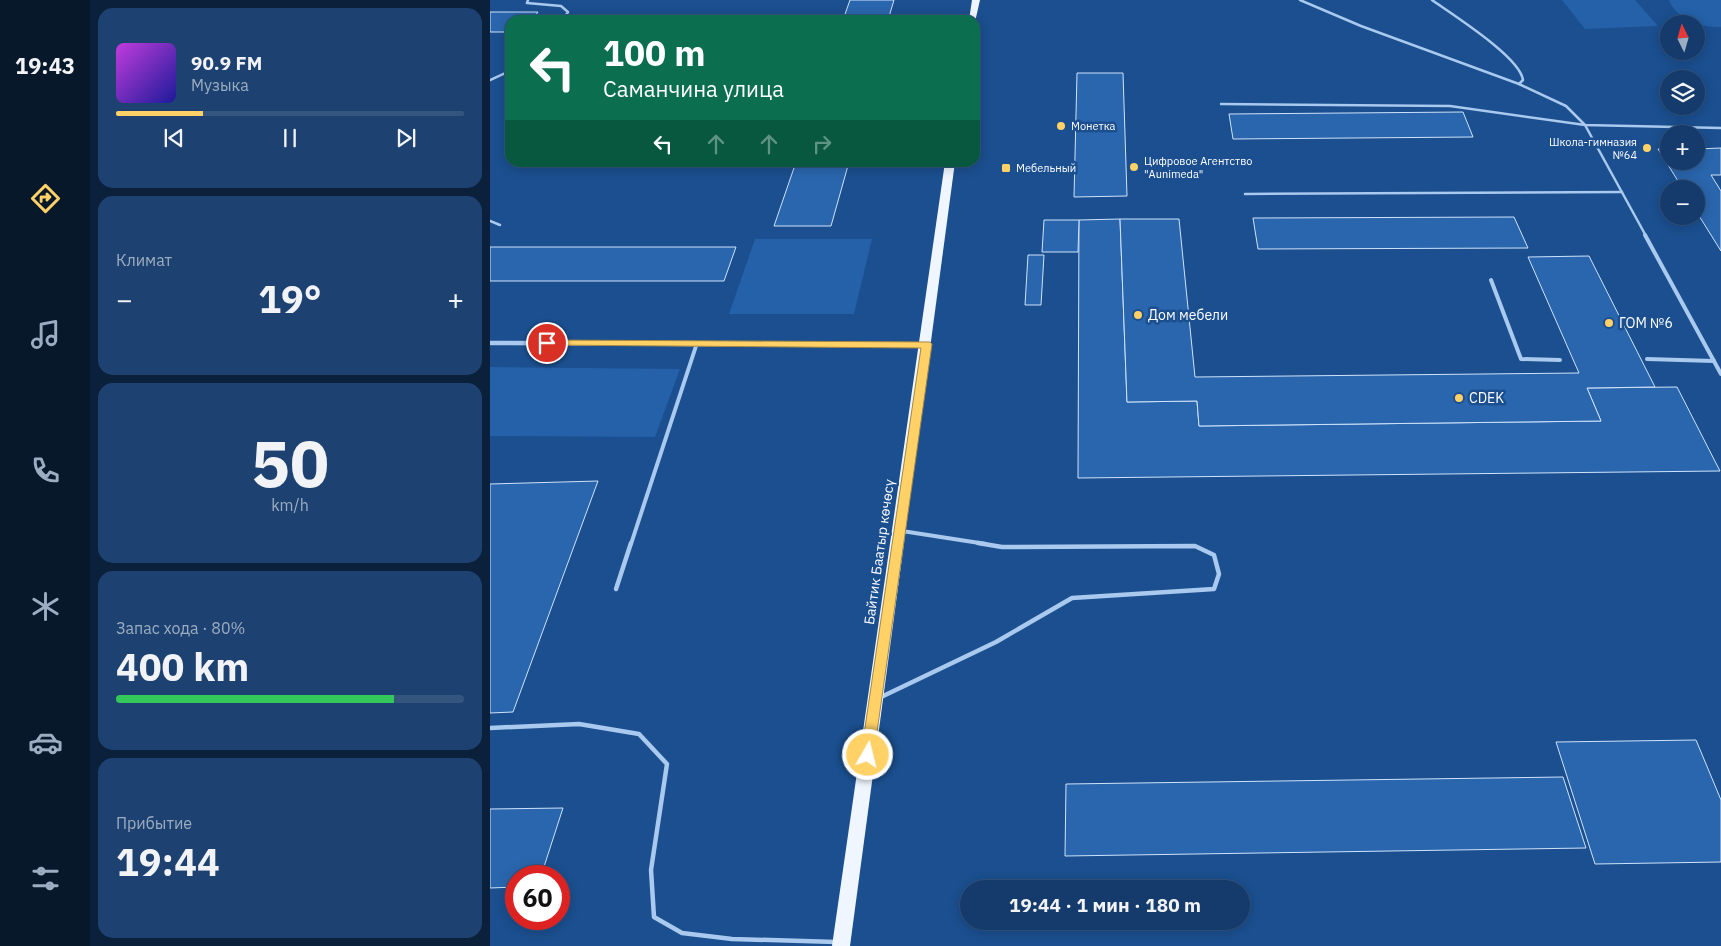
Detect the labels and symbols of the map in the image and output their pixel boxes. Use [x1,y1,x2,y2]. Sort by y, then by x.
north arrow [1660,15,1705,60]
place label: Монетка [1071,119,1116,133]
marker: Монетка [1055,120,1067,132]
place label: Школа-гимназия №64 [1549,135,1637,162]
marker: Школа-гимназия №64 [1641,142,1653,154]
place label: Цифровое Агентство "Aunimeda" [1144,154,1252,181]
place label: Мебельный [1016,161,1076,175]
marker: Цифровое Агентство "Aunimeda" [1128,161,1140,173]
marker: Мебельный [1000,162,1012,174]
place label: Дом мебели [1148,306,1228,324]
marker: Дом мебели [1132,309,1144,321]
place label: ГОМ №6 [1619,314,1673,332]
marker: ГОМ №6 [1603,317,1615,329]
pin [526,322,568,364]
place label: CDEK [1469,389,1504,407]
marker: CDEK [1453,392,1465,404]
street label: Байтик Баатыр көчөсү [860,478,898,626]
position arrow [841,728,893,780]
speed limit sign: 60 [505,865,570,930]

